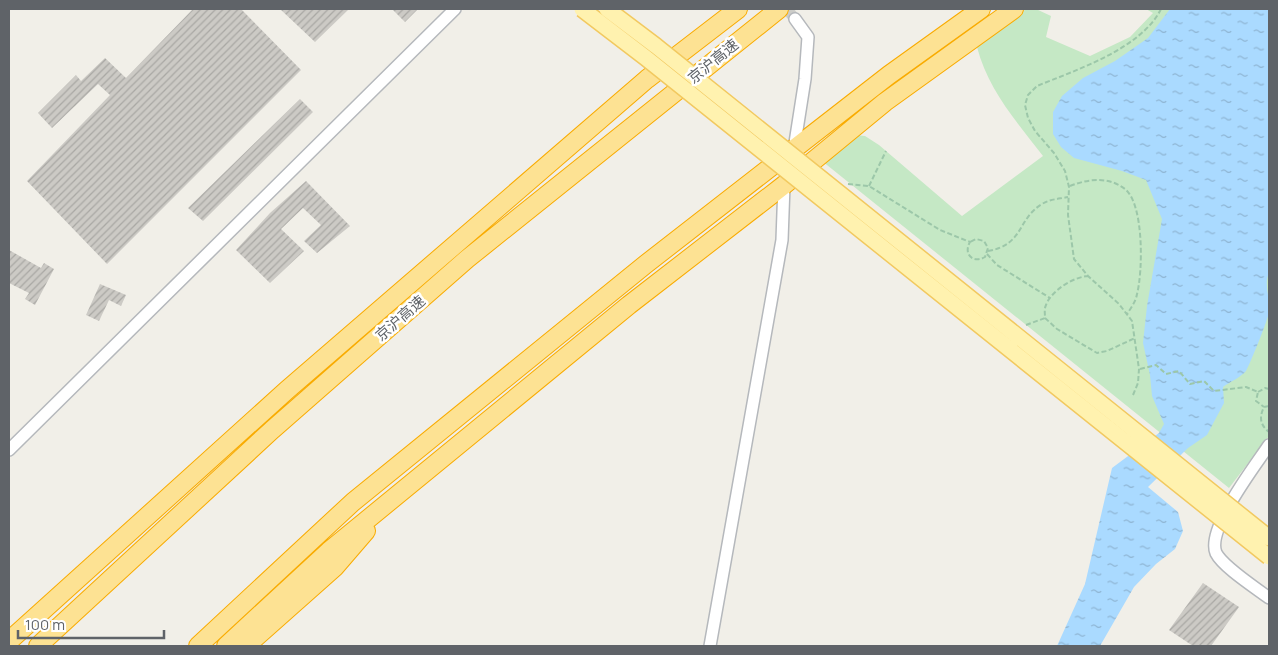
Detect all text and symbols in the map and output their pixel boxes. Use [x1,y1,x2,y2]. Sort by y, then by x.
street label: 京沪高速 [683,34,743,88]
street label: 京沪高速 [370,290,430,346]
scale bar [18,608,164,640]
text: 100 m [25,614,65,635]

